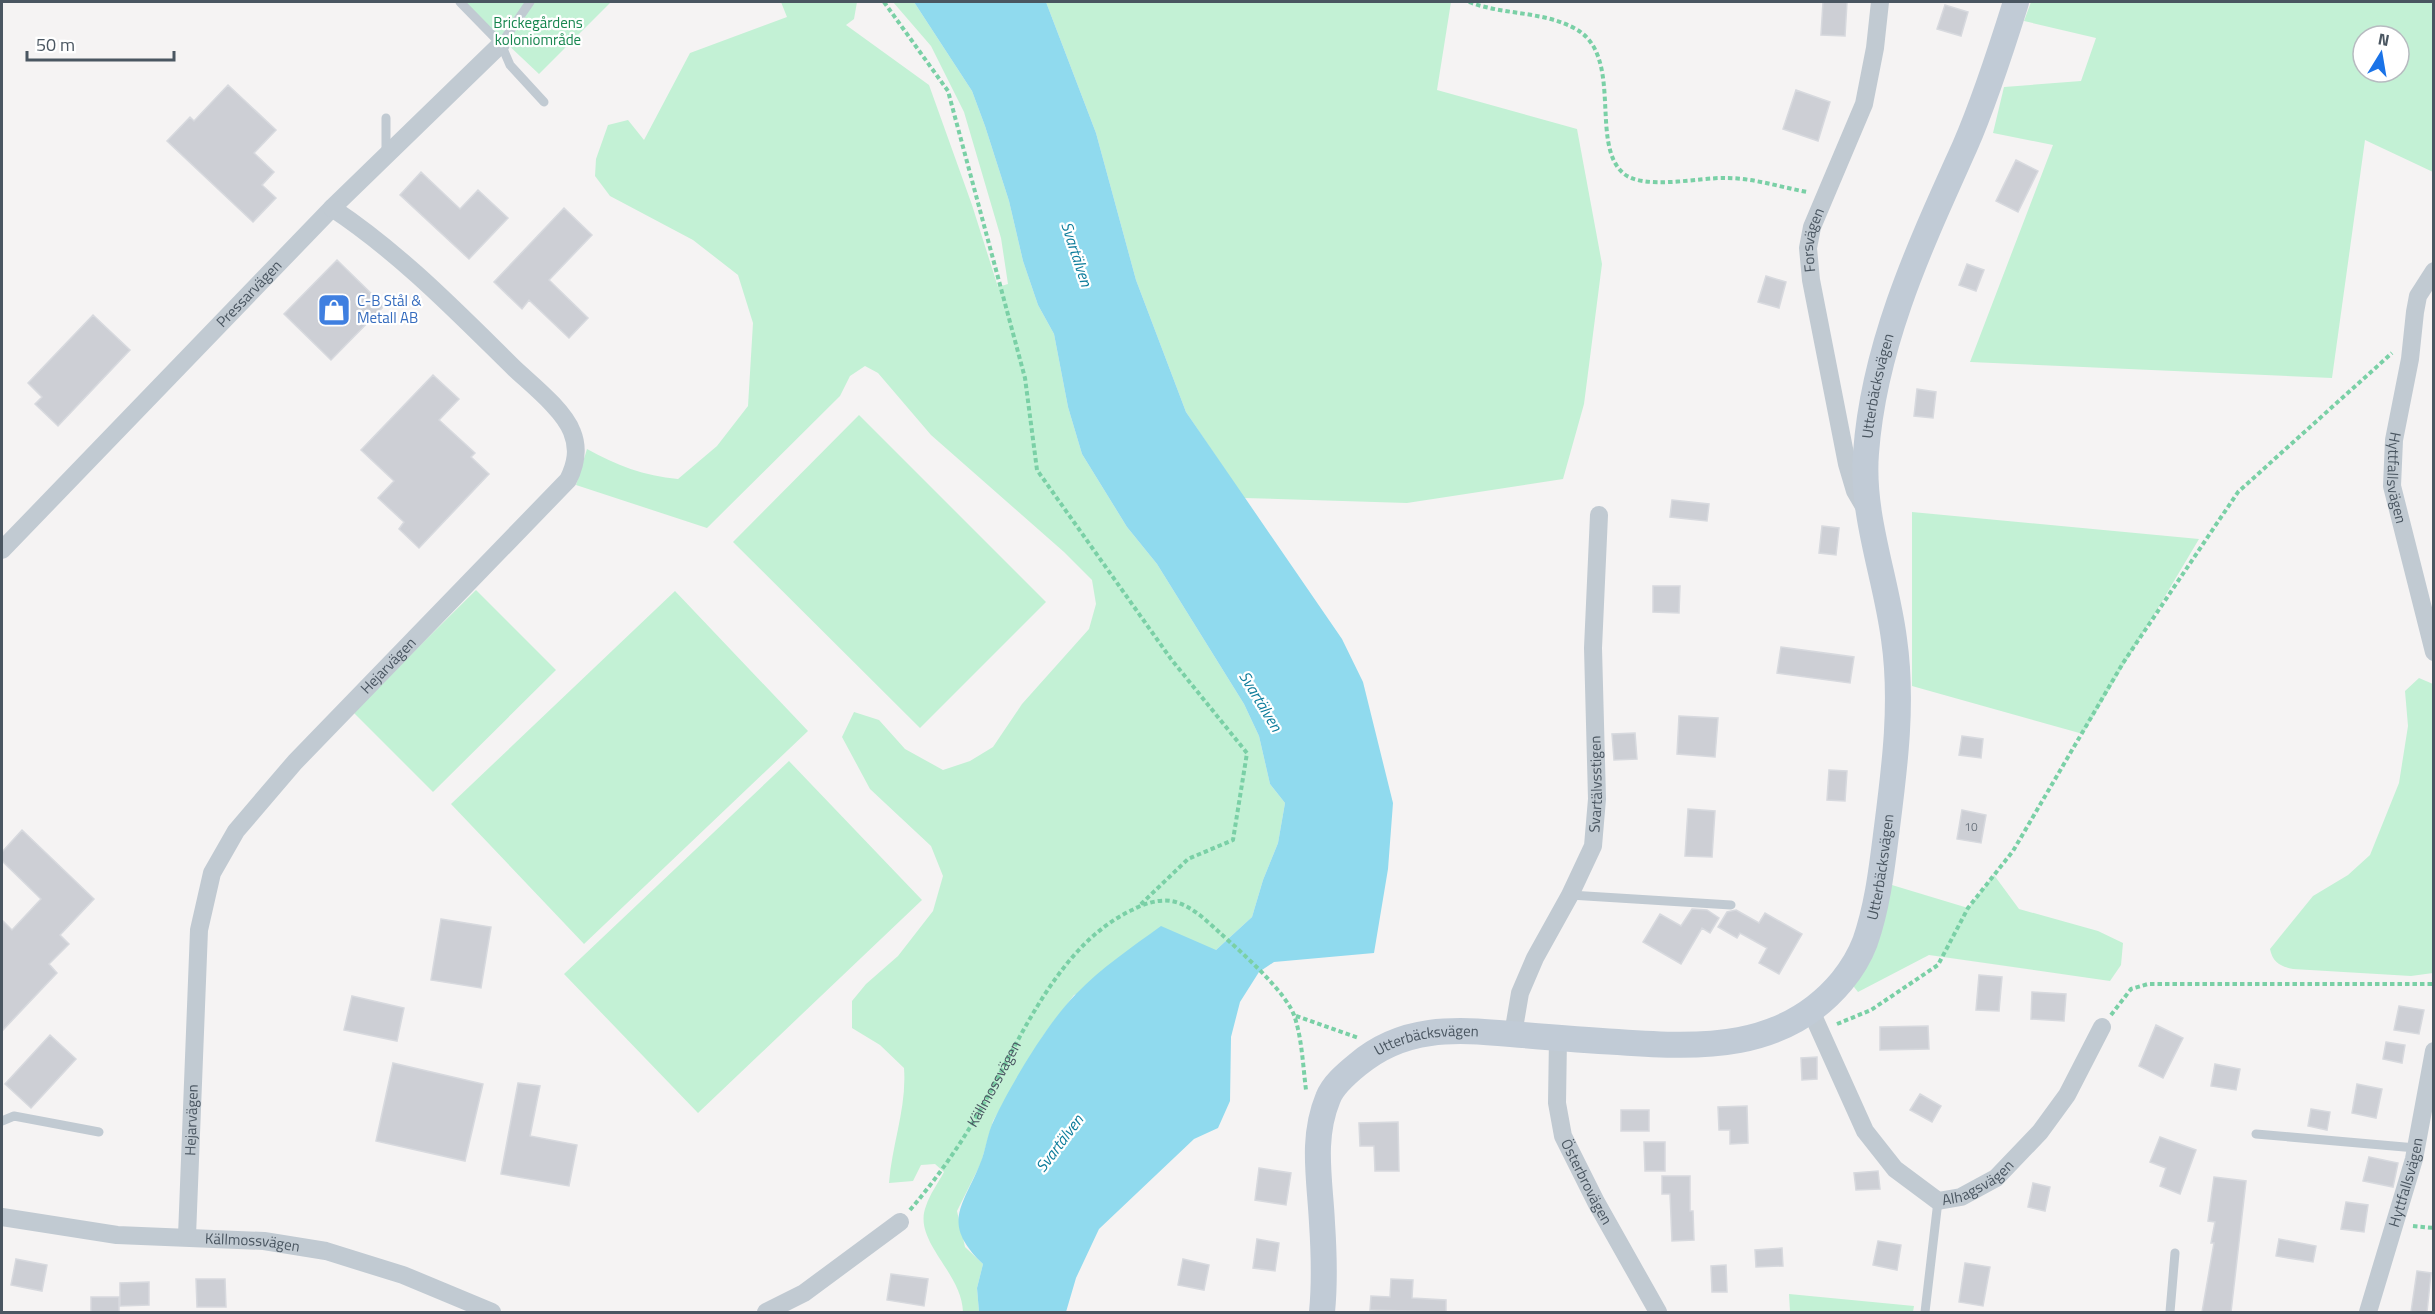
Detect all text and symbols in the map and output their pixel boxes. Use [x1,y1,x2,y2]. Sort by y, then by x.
park label: Brickegårdens koloniområde [493,11,583,51]
scale bar [27,24,174,62]
north arrow [2351,24,2411,84]
text: N [2376,26,2392,52]
text: 50 m [36,31,75,58]
street label: Forsvägen [1796,204,1830,273]
water label: Svartälven [1055,218,1099,291]
street label: Pressarvägen [211,254,287,332]
place label: C-B Stål & Metall AB [357,289,422,329]
shop icon: C-B Stål & Metall AB [316,292,352,328]
street label: Utterbäcksvägen [1855,330,1900,440]
street label: Hyttfallsvägen [2381,430,2413,526]
street label: Hejarvägen [355,632,421,699]
water label: Svartälven [1233,666,1289,737]
street label: Svartälvsstigen [1582,735,1608,833]
street label: Utterbäcksvägen [1860,813,1900,922]
house number: 10 [1964,817,1978,836]
street label: Utterbäcksvägen [1369,1019,1479,1061]
street label: Källmossvägen [961,1036,1027,1131]
street label: Hejarvägen [178,1084,204,1156]
water label: Svartälven [1029,1108,1089,1177]
street label: Österbrovägen [1555,1135,1618,1229]
street label: Hyttfallsvägen [2382,1136,2429,1230]
street label: Alhagsvägen [1940,1154,2019,1211]
street label: Källmossvägen [204,1227,302,1258]

